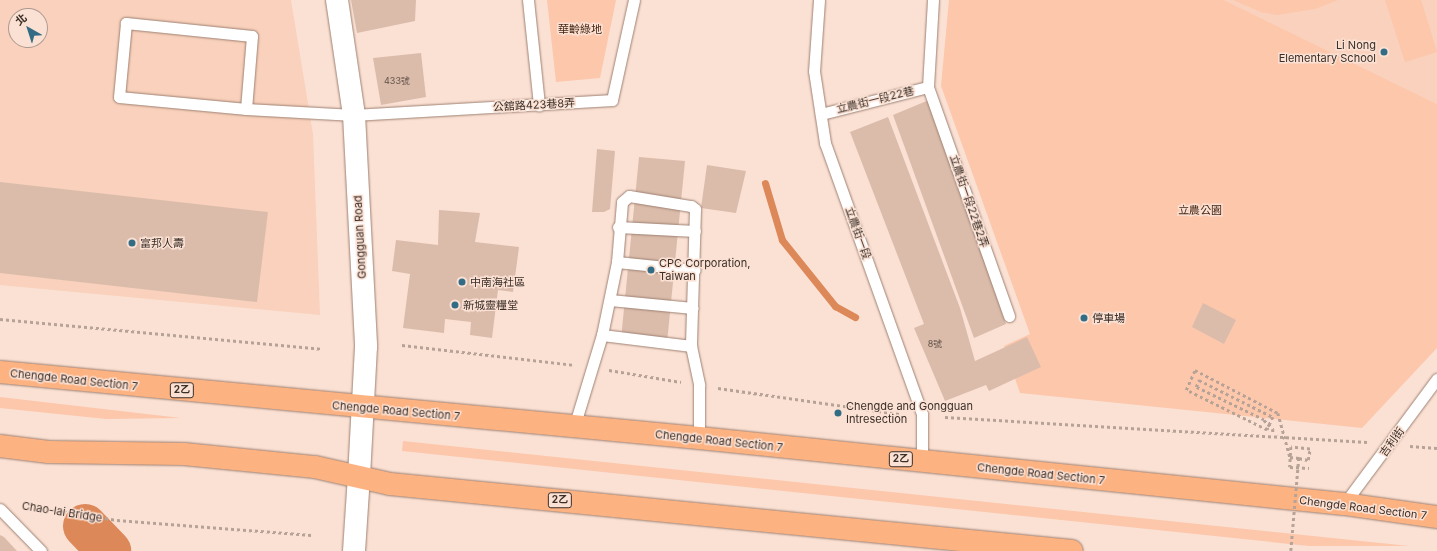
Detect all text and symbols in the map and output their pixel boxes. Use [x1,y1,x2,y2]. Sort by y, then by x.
north arrow [8,8,48,48]
text: 北 [12,11,30,28]
park label: 華齡綠地 [558,22,602,36]
place label: Li Nong Elementary School [1279,39,1376,65]
marker: Li Nong Elementary School [1379,47,1389,57]
house number: 433號 [384,76,410,86]
street label: 立農街一段22巷 [835,84,915,116]
street label: 公舘路423巷8弄 [493,96,575,114]
street label: 立農街一段22巷2弄 [947,153,991,249]
street label: Gongguan Road [351,195,369,279]
park label: 立農公園 [1178,203,1222,217]
street label: 立農街一段 [842,205,874,261]
place label: 富邦人壽 [140,236,184,250]
marker: 富邦人壽 [127,238,137,248]
place label: CPC Corporation, Taiwan [659,257,750,283]
marker: CPC Corporation, Taiwan [646,265,656,275]
place label: 中南海社區 [470,275,525,289]
marker: 中南海社區 [457,277,467,287]
place label: 新城靈糧堂 [463,298,518,312]
marker: 新城靈糧堂 [450,300,460,310]
place label: 停車場 [1092,311,1125,325]
marker: 停車場 [1079,313,1089,323]
house number: 8號 [928,339,942,349]
street label: Chengde Road Section 7 [9,367,139,393]
road number: 2乙 [169,382,195,398]
street label: Chengde Road Section 7 [331,399,461,423]
place label: Chengde and Gongguan Intresection [846,400,973,426]
marker: Chengde and Gongguan Intresection [833,408,843,418]
street label: 吉利街 [1377,425,1407,459]
street label: Chengde Road Section 7 [654,428,784,454]
road number: 2乙 [888,451,914,467]
street label: Chengde Road Section 7 [976,461,1106,487]
road number: 2乙 [547,492,573,508]
street label: Chengde Road Section 7 [1298,494,1428,522]
street label: Chao-lai Bridge [21,499,103,525]

